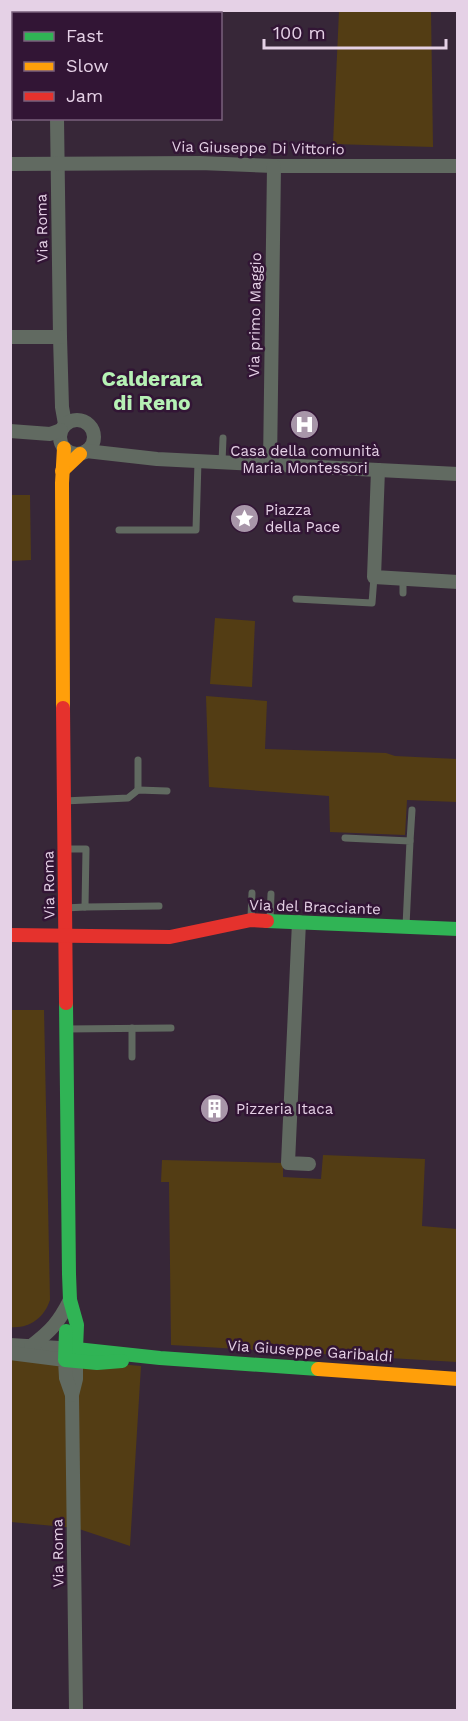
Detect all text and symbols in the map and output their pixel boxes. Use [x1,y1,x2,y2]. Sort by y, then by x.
legend [12,12,222,120]
scale bar [264,12,446,50]
text: 100 m [273,22,326,43]
text: Fast [66,25,104,46]
text: Slow [66,55,109,76]
text: Jam [66,85,103,106]
street label: Via Giuseppe Di Vittorio [171,137,345,159]
street label: Via Roma [32,193,52,262]
street label: Via primo Maggio [245,252,265,378]
district label: Calderara di Reno [102,366,203,415]
hospital icon: Casa della comunità Maria Montessori [289,408,321,440]
place label: Casa della comunità Maria Montessori [230,442,380,477]
place label: Piazza della Pace [265,501,340,536]
place icon: Piazza della Pace [228,503,260,535]
street label: Via Roma [39,850,59,919]
street label: Via del Bracciante [249,896,381,918]
building icon: Pizzeria Itaca [199,1093,231,1125]
place label: Pizzeria Itaca [236,1100,334,1118]
street label: Via Giuseppe Garibaldi [227,1336,393,1366]
street label: Via Roma [48,1518,68,1587]

